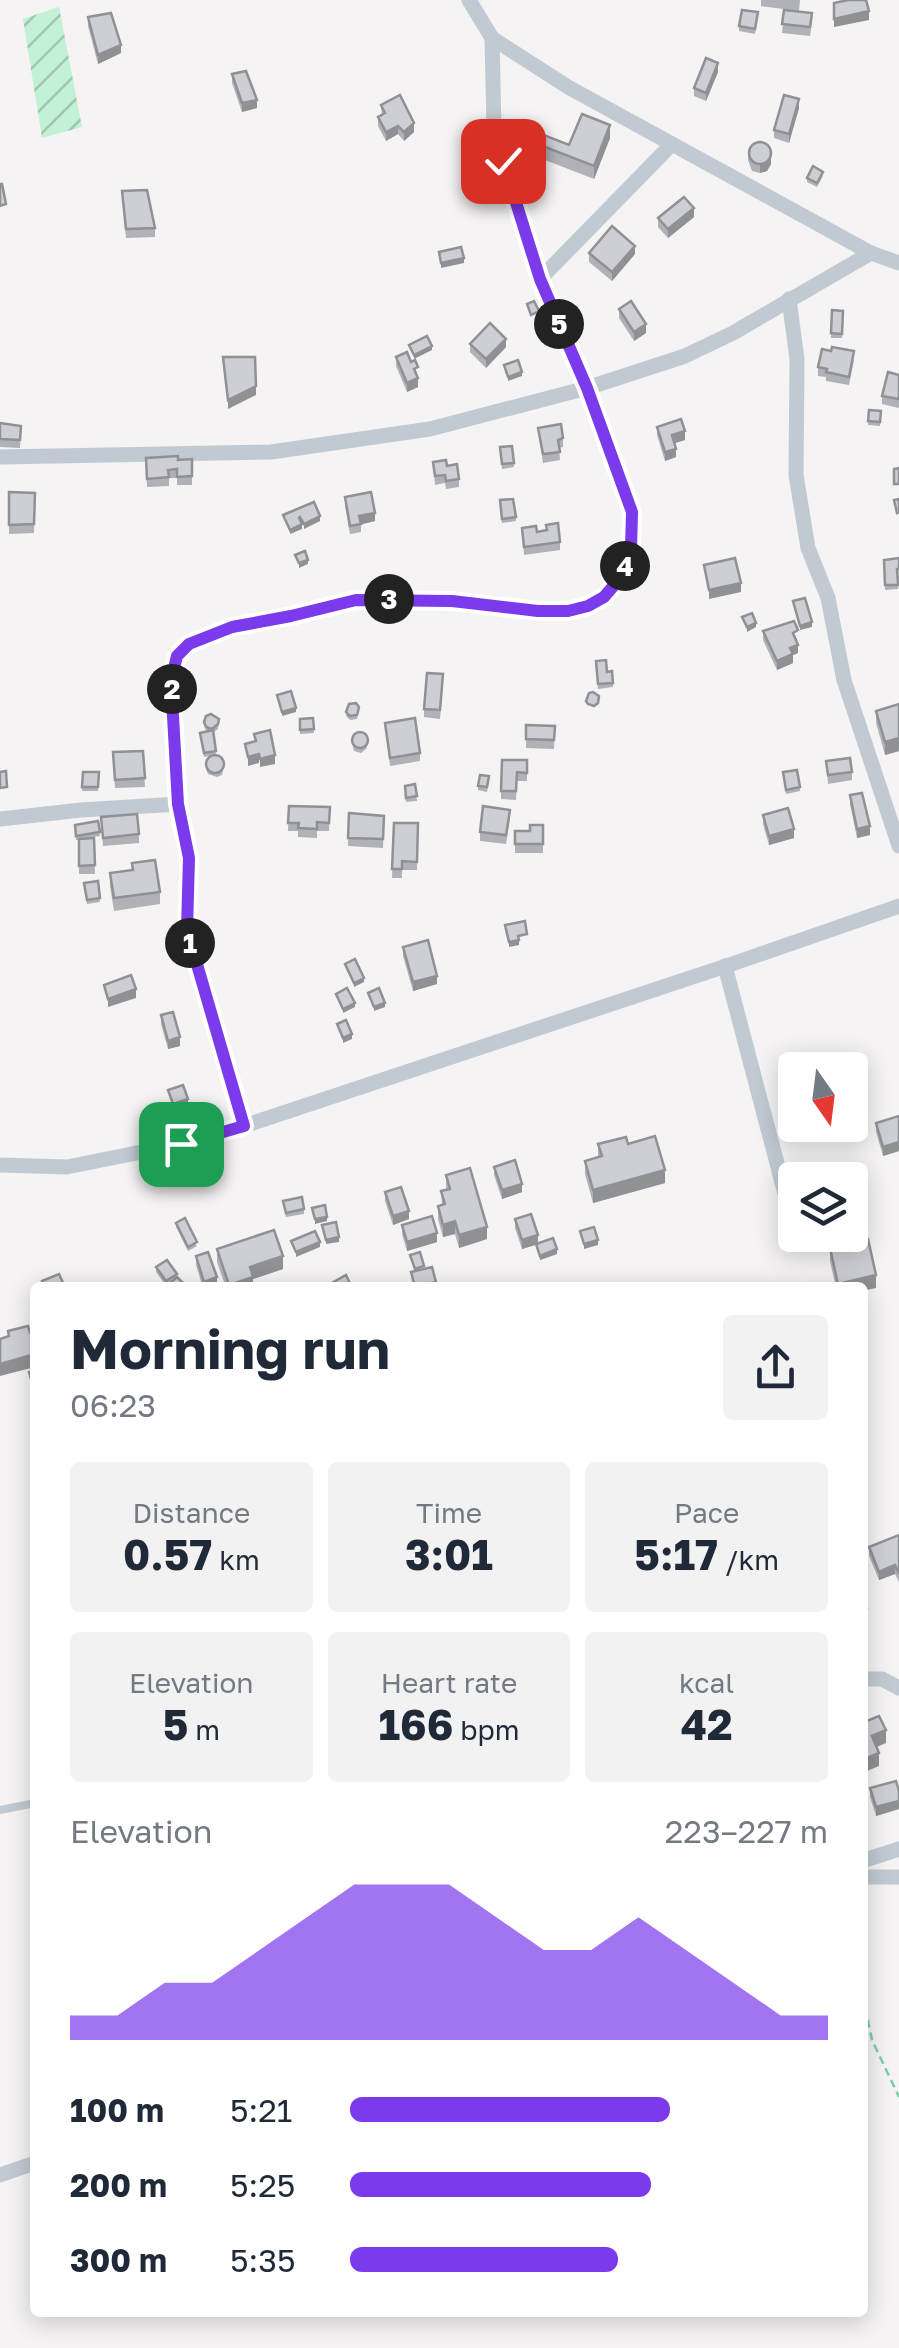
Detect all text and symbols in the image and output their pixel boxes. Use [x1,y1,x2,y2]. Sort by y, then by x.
pin [461,119,546,204]
icon: check [476,134,531,189]
pin: 5 [534,299,584,349]
text: 5 [550,307,568,340]
pin: 4 [600,541,650,591]
text: 4 [616,549,634,582]
pin: 3 [364,574,414,624]
text: 3 [380,582,398,615]
pin: 2 [147,664,197,714]
text: 2 [163,672,181,705]
pin: 1 [165,918,215,968]
text: 1 [183,926,197,959]
north arrow [778,1052,868,1142]
map controls [778,1052,868,1252]
pin [139,1102,224,1187]
icon: arrive [154,1117,209,1172]
button: layers [778,1162,868,1252]
text: Morning run [70,1315,390,1381]
button: share [723,1315,828,1420]
text: 06:23 [70,1386,156,1424]
text: Distance [132,1496,250,1529]
text: Time [416,1496,482,1529]
text: Pace [674,1496,739,1529]
text: 0.57 [123,1529,212,1579]
text: 3:01 [405,1529,493,1579]
text: 5:17 [634,1529,718,1579]
text: km [212,1543,260,1576]
text: /km [718,1543,779,1576]
text: Elevation [129,1666,254,1699]
text: Heart rate [381,1666,517,1699]
text: kcal [679,1666,734,1699]
text: 5 [163,1699,188,1749]
text: 166 [378,1699,453,1749]
text: 42 [681,1699,733,1749]
text: m [188,1713,220,1746]
text: bpm [453,1713,520,1746]
text: Elevation [70,1812,212,1850]
text: 223–227 m [665,1812,828,1850]
text: 100 m [70,2091,164,2129]
text: 5:21 [230,2091,292,2129]
text: 200 m [70,2166,167,2204]
text: 5:25 [230,2166,295,2204]
text: 300 m [70,2241,167,2279]
text: 5:35 [230,2241,295,2279]

